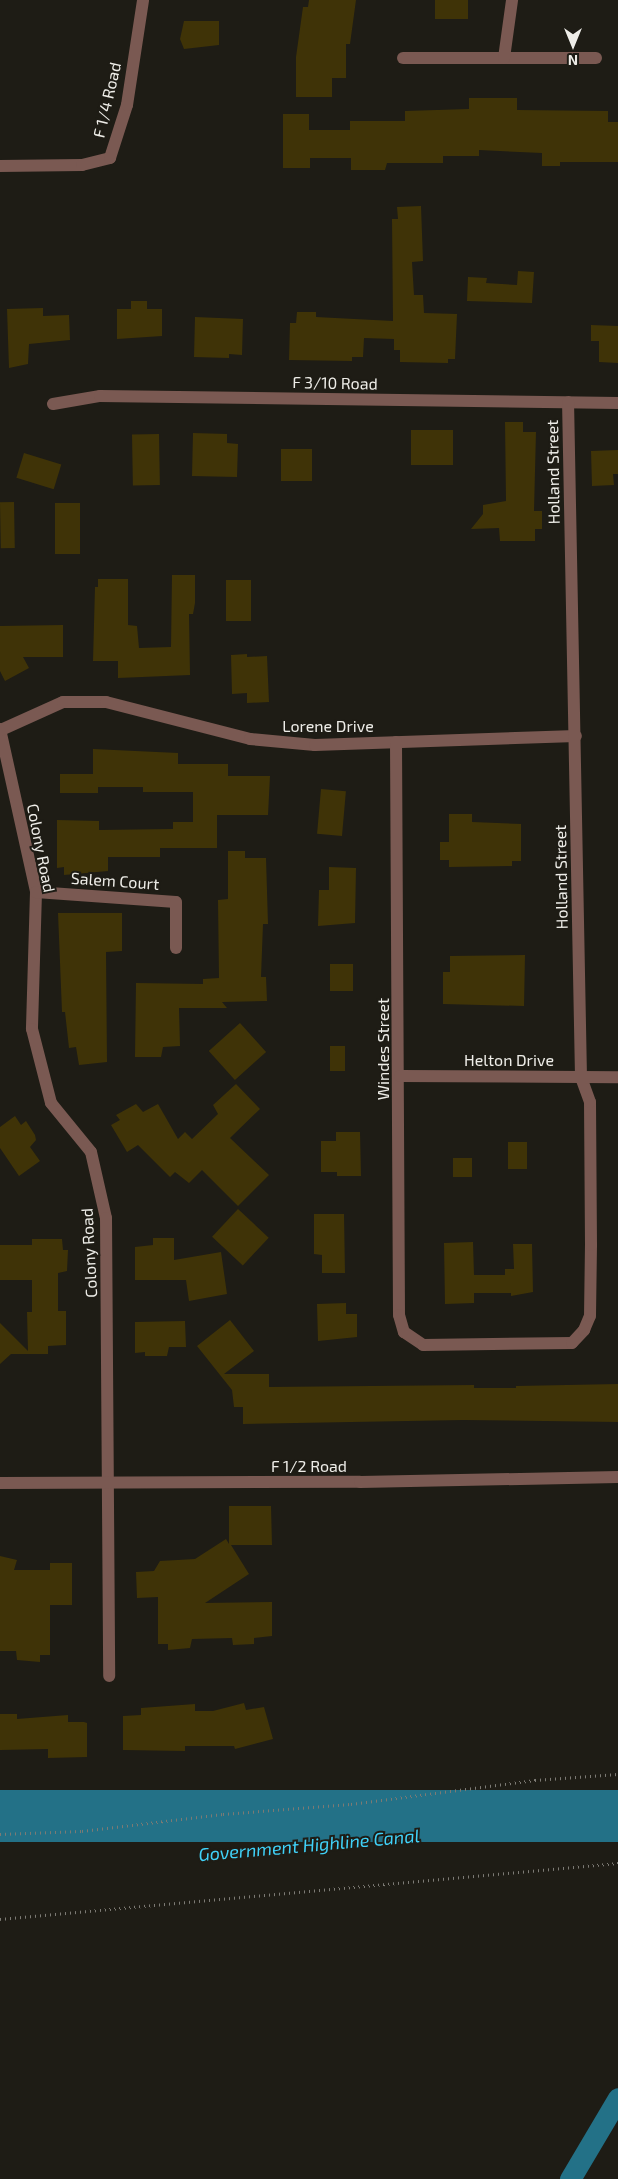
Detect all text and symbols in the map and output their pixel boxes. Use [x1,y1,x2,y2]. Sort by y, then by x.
north arrow [548,20,598,70]
text: N [568,52,578,69]
street label: F 1/4 Road [89,60,125,140]
street label: F 3/10 Road [292,373,378,393]
street label: Holland Street [542,420,564,524]
street label: Lorene Drive [282,716,374,736]
street label: Colony Road [23,802,59,894]
street label: Holland Street [550,825,572,929]
street label: Salem Court [70,868,160,894]
street label: Windes Street [373,998,393,1100]
street label: Helton Drive [464,1050,554,1070]
street label: Colony Road [77,1207,101,1299]
street label: F 1/2 Road [271,1456,347,1476]
water label: Government Highline Canal [197,1825,421,1865]

